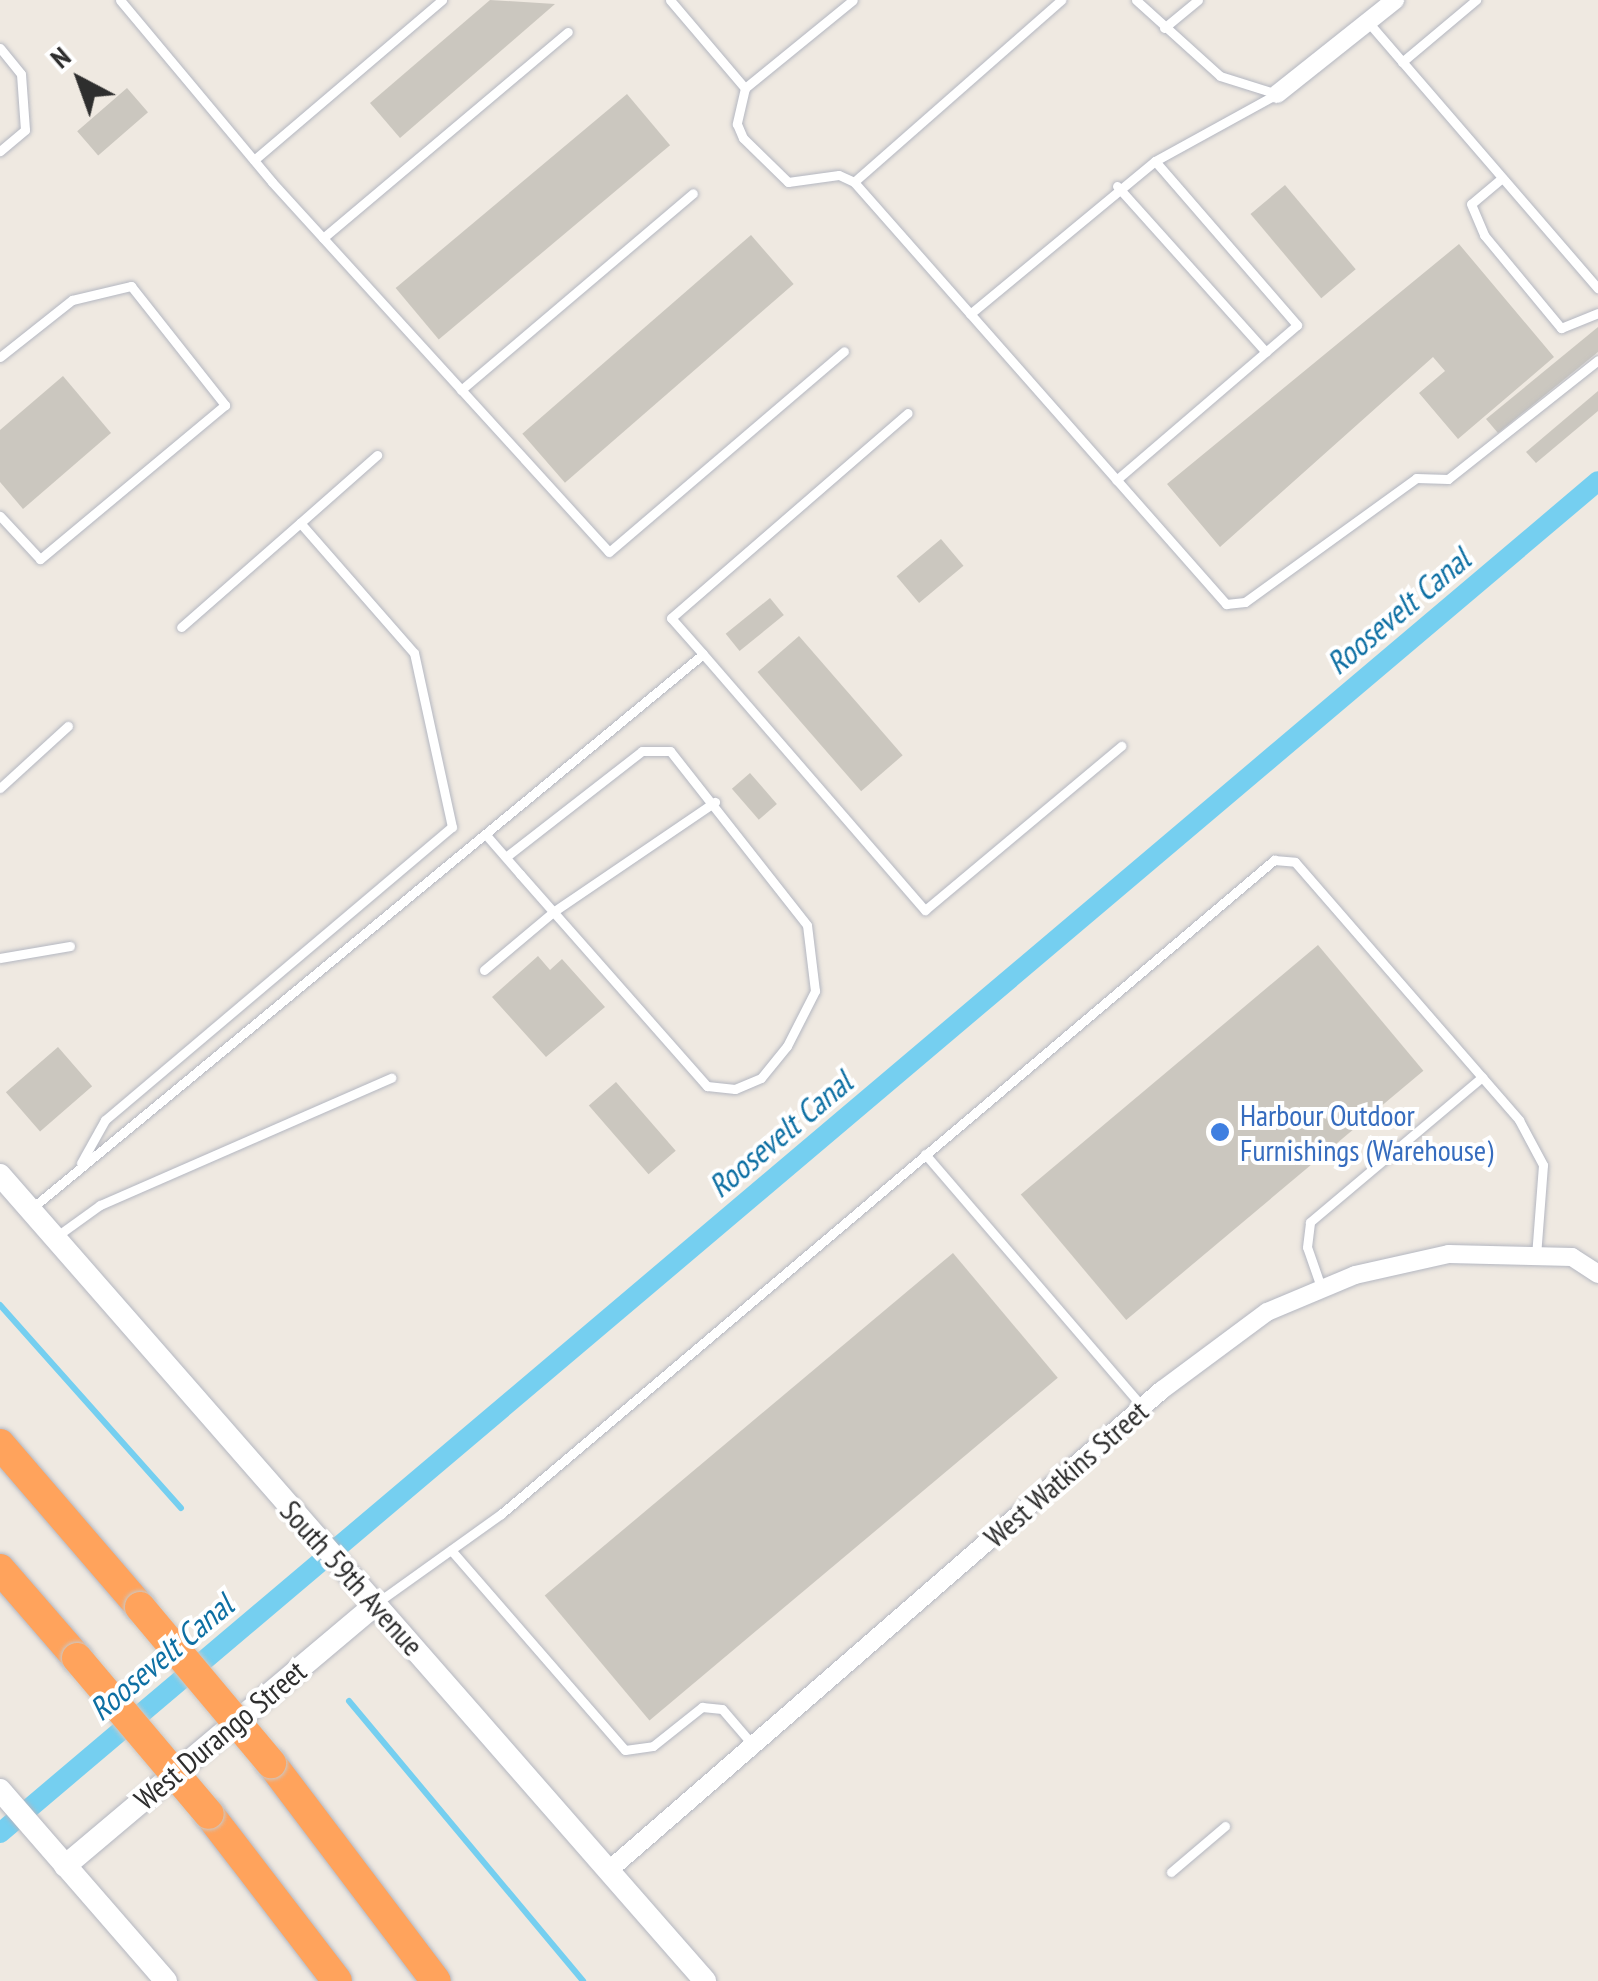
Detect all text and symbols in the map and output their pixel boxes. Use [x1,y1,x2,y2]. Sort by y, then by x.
north arrow [30,30,130,130]
text: N [42,38,78,76]
water label: Roosevelt Canal [1319,540,1477,682]
water label: Roosevelt Canal [701,1063,859,1205]
place label: Harbour Outdoor Furnishings (Warehouse) [1240,1097,1493,1168]
marker: Harbour Outdoor Furnishings (Warehouse) [1209,1121,1231,1143]
street label: West Watkins Street [977,1393,1155,1555]
street label: South 59th Avenue [273,1493,431,1663]
water label: Roosevelt Canal [82,1586,240,1728]
street label: West Durango Street [127,1653,313,1817]

